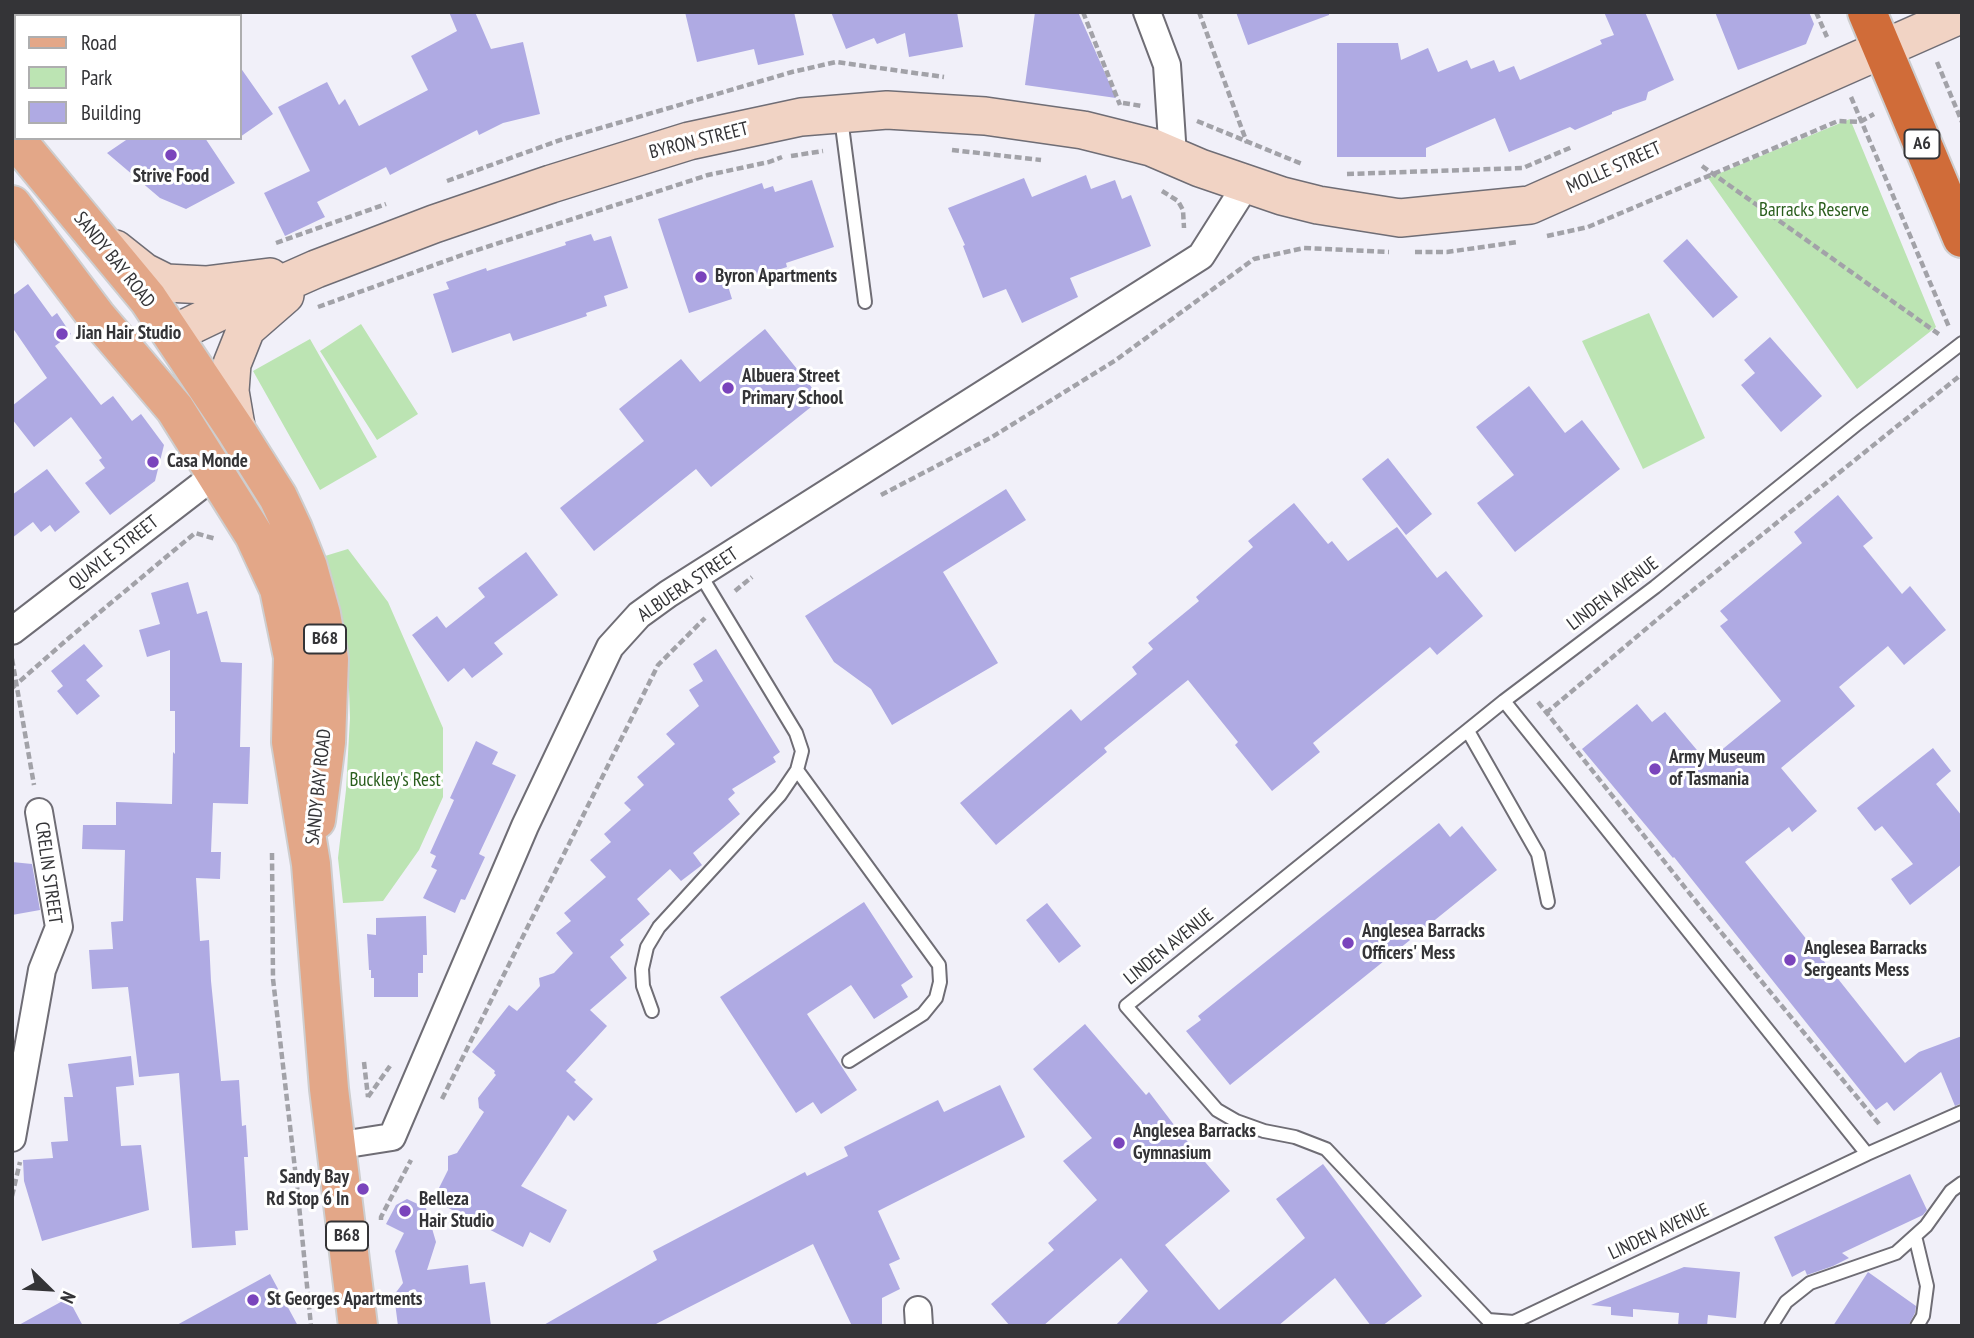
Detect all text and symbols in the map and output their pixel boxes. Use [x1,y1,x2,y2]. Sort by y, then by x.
legend [14,14,242,140]
text: Road [81,29,117,56]
text: Park [81,64,112,91]
text: Building [81,99,141,126]
street label: BYRON STREET [647,118,751,164]
road number: A6 [1904,130,1940,159]
street label: MOLLE STREET [1563,137,1665,199]
marker: Strive Food [163,147,179,163]
place label: Strive Food [133,166,209,188]
park label: Barracks Reserve [1759,200,1869,222]
street label: SANDY BAY ROAD [69,208,159,312]
place label: Byron Apartments [715,266,837,288]
marker: Byron Apartments [693,269,709,285]
place label: Jian Hair Studio [76,323,181,345]
marker: Jian Hair Studio [54,326,70,342]
place label: Albuera Street Primary School [742,366,843,410]
marker: Albuera Street Primary School [720,380,736,396]
place label: Casa Monde [167,451,248,473]
marker: Casa Monde [145,454,161,470]
street label: QUAYLE STREET [65,511,163,595]
street label: ALBUERA STREET [633,543,743,627]
street label: LINDEN AVENUE [1563,552,1663,636]
road number: B68 [304,624,346,654]
street label: SANDY BAY ROAD [302,728,336,846]
place label: Army Museum of Tasmania [1669,747,1765,791]
marker: Army Museum of Tasmania [1647,761,1663,777]
park label: Buckley's Rest [349,770,441,792]
street label: CRELIN STREET [30,820,66,926]
street label: LINDEN AVENUE [1120,904,1218,990]
place label: Anglesea Barracks Officers' Mess [1362,921,1485,965]
marker: Anglesea Barracks Officers' Mess [1340,935,1356,951]
place label: Anglesea Barracks Sergeants Mess [1804,938,1927,982]
marker: Anglesea Barracks Sergeants Mess [1782,952,1798,968]
place label: Anglesea Barracks Gymnasium [1133,1121,1256,1165]
marker: Anglesea Barracks Gymnasium [1111,1135,1127,1151]
place label: Sandy Bay Rd Stop 6 In [266,1167,349,1211]
marker: Sandy Bay Rd Stop 6 In [355,1181,371,1197]
place label: Belleza Hair Studio [419,1189,494,1233]
street label: LINDEN AVENUE [1605,1199,1713,1265]
marker: Belleza Hair Studio [397,1203,413,1219]
road number: B68 [326,1222,368,1251]
north arrow [14,1254,84,1324]
text: N [55,1288,81,1307]
place label: St Georges Apartments [267,1289,422,1311]
marker: St Georges Apartments [245,1292,261,1308]

